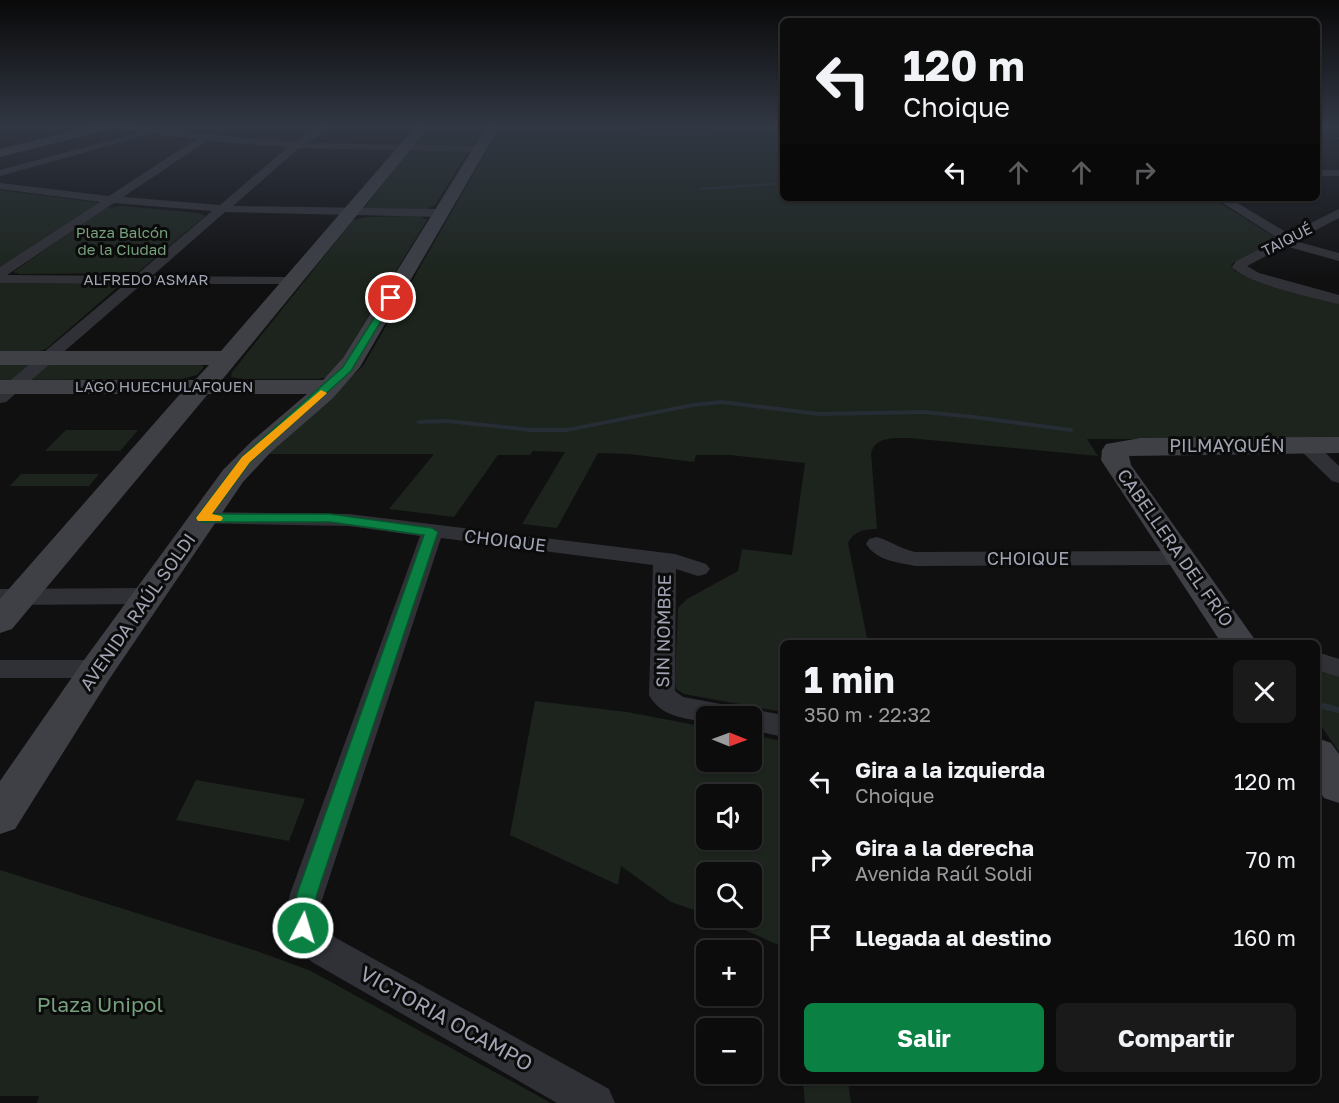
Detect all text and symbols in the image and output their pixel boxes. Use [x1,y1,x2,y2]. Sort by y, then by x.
text: 120 m [903,40,1025,90]
icon: left [804,42,882,120]
text: Choique [903,91,1010,123]
icon: left [939,156,972,189]
icon: ahead [1002,156,1035,189]
icon: ahead [1065,156,1098,189]
icon: right [1128,156,1161,189]
street label: TAIQUÉ [1258,219,1315,259]
park label: Plaza Balcón de la Ciudad [76,223,168,258]
street label: ALFREDO ASMAR [84,270,208,288]
pin [365,272,416,323]
icon: arrive [374,281,407,314]
street label: LAGO HUECHULAFQUEN [75,377,253,395]
street label: PILMAYQUÉN [1169,434,1285,456]
street label: CABELLERA DEL FRÍO [1113,464,1239,631]
street label: CHOIQUE [463,524,547,556]
street label: AVENIDA RAÚL SOLDI [75,529,200,694]
street label: CHOIQUE [987,547,1069,569]
street label: SIN NOMBRE [651,574,675,688]
text: 1 min [804,658,895,701]
button: close [1233,660,1296,723]
text: 350 m · 22:32 [804,702,931,726]
north arrow [696,706,762,772]
map controls [696,706,762,1084]
text: Gira a la izquierda [855,756,1045,783]
icon: left [804,765,837,798]
text: 120 m [1234,768,1296,795]
text: Choique [855,783,934,807]
button: sound [696,784,762,850]
text: Gira a la derecha [855,834,1034,861]
icon: right [804,843,837,876]
text: 70 m [1246,846,1296,873]
text: Avenida Raúl Soldi [855,861,1033,885]
button: search [696,862,762,928]
position arrow [271,896,335,960]
icon: arrive [804,921,837,954]
text: Llegada al destino [855,924,1052,951]
text: 160 m [1233,924,1296,951]
button: + [696,940,762,1006]
street label: VICTORIA OCAMPO [355,960,537,1076]
park label: Plaza Unipol [37,991,163,1017]
button: Salir [804,1003,1044,1072]
button: Compartir [1056,1003,1296,1072]
button: − [696,1018,762,1084]

